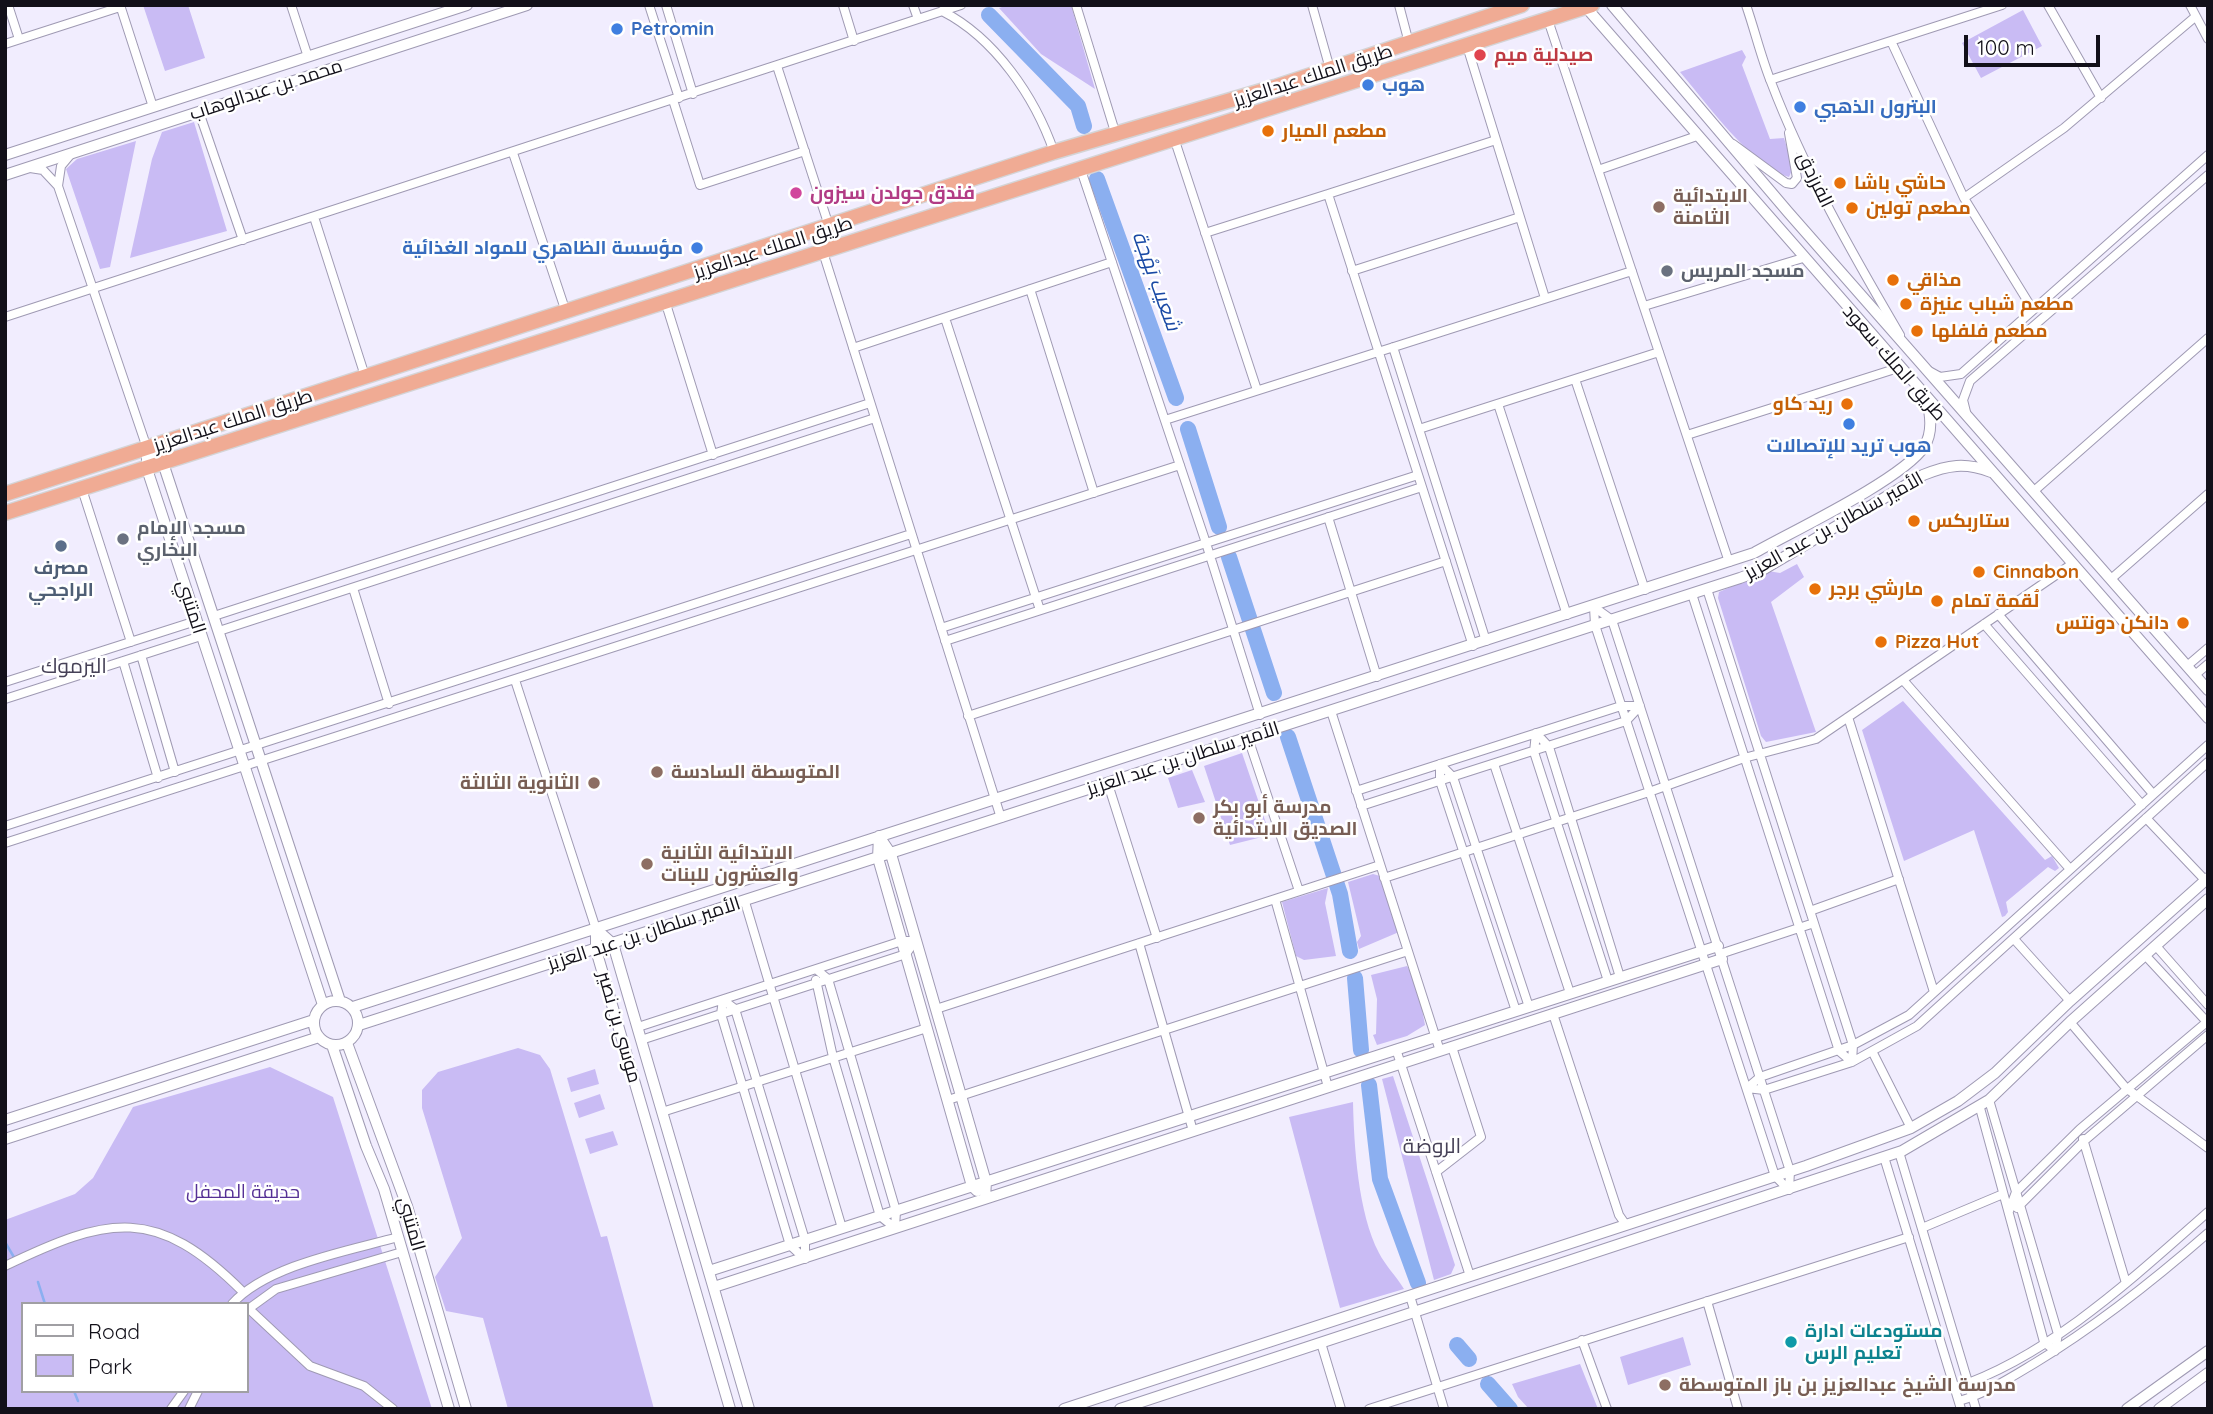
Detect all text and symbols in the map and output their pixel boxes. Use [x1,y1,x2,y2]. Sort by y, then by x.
place label: Petromin [631,18,714,40]
marker: Petromin [609,21,625,37]
scale bar [1968,21,2104,65]
text: 100 m [1977,34,2035,60]
street label: طريق الملك عبدالعزيز [1231,40,1395,112]
place label: صيدلية ميم [1494,44,1593,66]
marker: صيدلية ميم [1472,47,1488,63]
street label: محمد بن عبدالوهاب [187,55,345,125]
place label: هوب [1382,74,1425,96]
marker: هوب [1360,77,1376,93]
place label: البترول الذهبي [1814,96,1937,118]
marker: البترول الذهبي [1792,99,1808,115]
place label: مطعم الميار [1282,120,1387,142]
marker: مطعم الميار [1260,123,1276,139]
street label: الفرزدق [1792,149,1838,211]
place label: حاشي باشا [1854,172,1946,194]
marker: حاشي باشا [1832,175,1848,191]
place label: فندق جولدن سيزون [810,182,975,204]
marker: فندق جولدن سيزون [788,185,804,201]
place label: الابتدائية الثامنة [1673,185,1748,229]
place label: مطعم تولين [1866,197,1971,219]
marker: الابتدائية الثامنة [1651,199,1667,215]
marker: مطعم تولين [1844,200,1860,216]
street label: طريق الملك عبدالعزيز [691,212,855,284]
water label: شعيب بَهْجة [1126,228,1186,334]
place label: مؤسسة الظاهري للمواد الغذائية [402,237,683,259]
marker: مؤسسة الظاهري للمواد الغذائية [689,240,705,256]
place label: مسجد المريس [1681,260,1805,282]
marker: مسجد المريس [1659,263,1675,279]
place label: مذاقي [1907,269,1961,291]
marker: مذاقي [1885,272,1901,288]
place label: مطعم شباب عنيزة [1920,293,2074,315]
marker: مطعم شباب عنيزة [1898,296,1914,312]
street label: طريق الملك سعود [1837,300,1951,426]
place label: مطعم فلفلها [1931,320,2048,342]
marker: مطعم فلفلها [1909,323,1925,339]
street label: طريق الملك عبدالعزيز [151,385,315,457]
place label: ريد كاو [1773,393,1833,415]
marker: ريد كاو [1839,396,1855,412]
marker: هوب تريد للإتصالات [1841,416,1857,432]
place label: هوب تريد للإتصالات [1767,435,1931,457]
street label: الأمير سلطان بن عبد العزيز [1740,467,1928,585]
place label: ستاربكس [1928,510,2010,532]
marker: ستاربكس [1906,513,1922,529]
place label: مسجد الإمام البخاري [137,517,246,561]
marker: مسجد الإمام البخاري [115,531,131,547]
marker: مصرف الراجحي [53,538,69,554]
place label: مصرف الراجحي [28,557,94,601]
place label: Cinnabon [1993,561,2079,583]
marker: Cinnabon [1971,564,1987,580]
street label: المتنبي [172,577,210,637]
place label: مارشي برجر [1829,578,1923,600]
marker: مارشي برجر [1807,581,1823,597]
place label: لُقمة تمام [1951,590,2039,612]
marker: لُقمة تمام [1929,593,1945,609]
place label: دانكن دونتس [2056,612,2169,634]
marker: دانكن دونتس [2175,615,2191,631]
place label: Pizza Hut [1895,631,1979,653]
marker: Pizza Hut [1873,634,1889,650]
district label: اليرموك [41,654,107,680]
street label: الأمير سلطان بن عبد العزيز [1084,717,1282,801]
place label: المتوسطة السادسة [671,761,840,783]
marker: المتوسطة السادسة [649,764,665,780]
place label: الثانوية الثالثة [460,772,580,794]
marker: الثانوية الثالثة [586,775,602,791]
place label: مدرسة أبو بكر الصديق الابتدائية [1213,796,1357,840]
marker: مدرسة أبو بكر الصديق الابتدائية [1191,810,1207,826]
place label: الابتدائية الثانية والعشرون للبنات [661,842,799,886]
marker: الابتدائية الثانية والعشرون للبنات [639,856,655,872]
street label: الأمير سلطان بن عبد العزيز [545,892,743,976]
street label: موسى بن نصير [592,969,646,1085]
district label: الروضة [1403,1134,1461,1160]
park label: حديقة المحفل [186,1181,300,1203]
street label: المتنبي [392,1194,430,1254]
legend [21,1302,248,1393]
text: Road [88,1318,140,1344]
place label: مستودعات ادارة تعليم الرس [1805,1320,1943,1364]
marker: مستودعات ادارة تعليم الرس [1783,1334,1799,1350]
text: Park [88,1353,132,1379]
place label: مدرسة الشيخ عبدالعزيز بن باز المتوسطة [1679,1374,2016,1396]
marker: مدرسة الشيخ عبدالعزيز بن باز المتوسطة [1657,1377,1673,1393]

